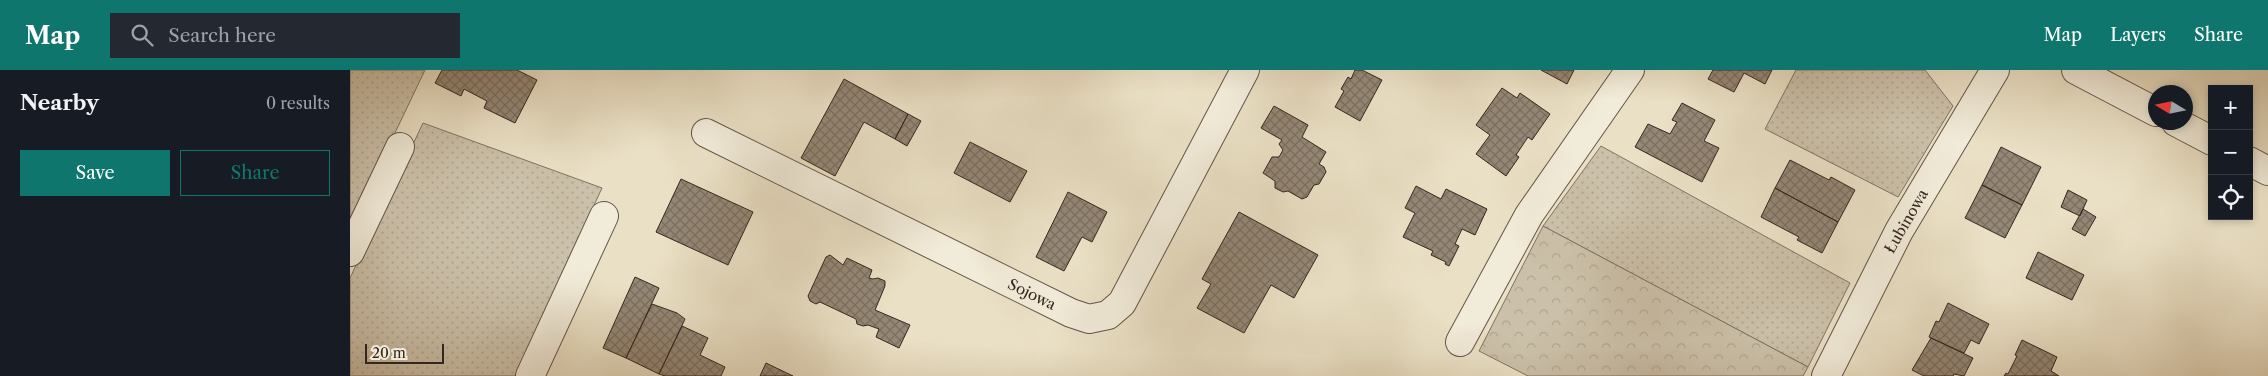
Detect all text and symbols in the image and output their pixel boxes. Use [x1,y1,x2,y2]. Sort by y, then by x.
search box [110,13,460,58]
text: Map [25,21,80,50]
icon: search [128,21,156,49]
text: Search here [168,24,276,47]
text: Map [2044,24,2082,46]
text: Layers [2110,24,2166,46]
text: Share [2194,24,2243,46]
north arrow [2148,85,2193,130]
map controls [2208,85,2253,220]
button: + [2208,85,2253,130]
text: Nearby [20,90,99,115]
text: 0 results [266,93,330,113]
button: − [2208,130,2253,175]
button: Save [20,150,170,196]
button: Share [180,150,330,196]
button: locate [2208,175,2253,220]
street label: Łubinowa [1880,186,1932,256]
street label: Sojowa [1005,274,1059,314]
scale bar [365,341,444,364]
text: 20 m [372,344,406,362]

